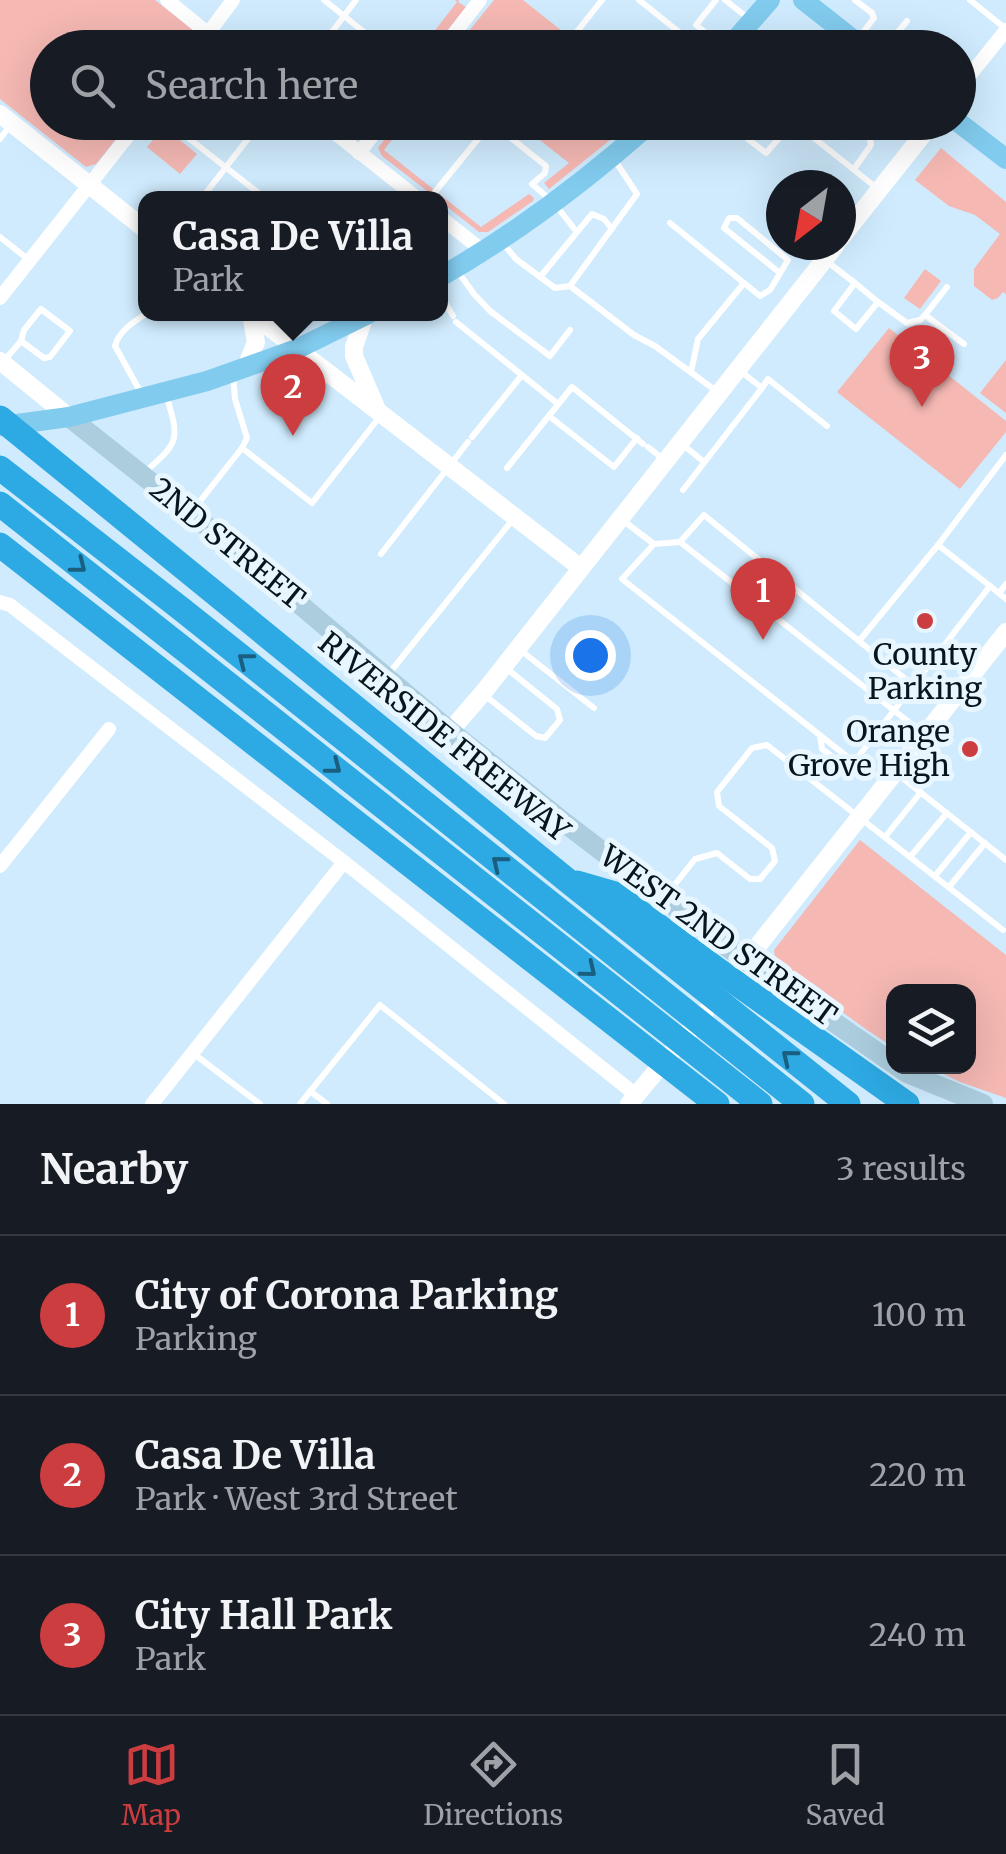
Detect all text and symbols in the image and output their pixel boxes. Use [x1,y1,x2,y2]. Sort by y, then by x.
search box [30,30,976,140]
icon: search [65,58,120,113]
text: Search here [145,62,358,109]
north arrow [766,170,856,260]
popup [138,191,448,321]
text: Casa De Villa [173,213,413,260]
text: Park [173,260,244,300]
pin: 3 [890,324,954,407]
pin: 2 [260,354,326,436]
street label: 2ND STREET [142,469,313,617]
one-way arrow [68,555,86,572]
pin: 1 [730,558,796,640]
marker: County Parking [914,610,936,632]
street label: RIVERSIDE FREEWAY [311,623,579,850]
your location [565,630,616,681]
place label: County Parking [868,635,982,707]
one-way arrow [238,654,256,672]
place label: Orange Grove High [788,712,950,784]
marker: Orange Grove High [959,738,981,760]
one-way arrow [323,756,341,773]
street label: WEST 2ND STREET [592,836,845,1034]
one-way arrow [492,857,510,875]
one-way arrow [578,958,596,975]
map controls [886,984,976,1074]
button: layers [886,984,976,1074]
one-way arrow [782,1051,800,1069]
text: Nearby [40,1143,188,1195]
text: 3 results [836,1149,966,1189]
text: City of Corona Parking [135,1272,558,1319]
text: 1 [65,1295,80,1335]
text: 100 m [872,1295,966,1335]
text: Parking [135,1319,257,1359]
text: Casa De Villa [135,1432,376,1479]
text: 2 [63,1455,82,1495]
text: 220 m [869,1455,966,1495]
text: Park · West 3rd Street [135,1479,458,1519]
text: City Hall Park [135,1592,392,1639]
text: 3 [63,1615,82,1655]
text: 240 m [869,1615,966,1655]
text: Park [135,1639,206,1679]
tab: Map [121,1737,181,1833]
tab: Directions [423,1737,563,1833]
tab: Saved [805,1737,885,1833]

